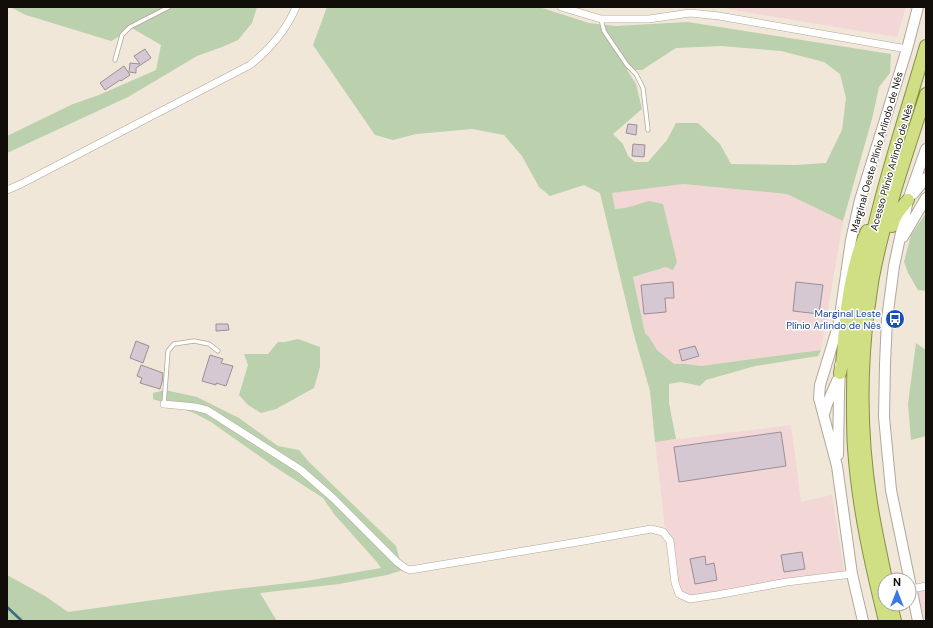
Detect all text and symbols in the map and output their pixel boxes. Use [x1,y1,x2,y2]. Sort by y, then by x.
street label: Marginal Oeste Plínio Arlindo de Nês [847,70,906,234]
street label: Acesso Plínio Arlindo de Nês [867,102,916,232]
place label: Marginal Leste Plínio Arlindo de Nês [786,307,881,332]
bus stop icon: Marginal Leste Plínio Arlindo de Nês [884,308,906,330]
north arrow [877,572,917,612]
text: N [893,575,901,589]

